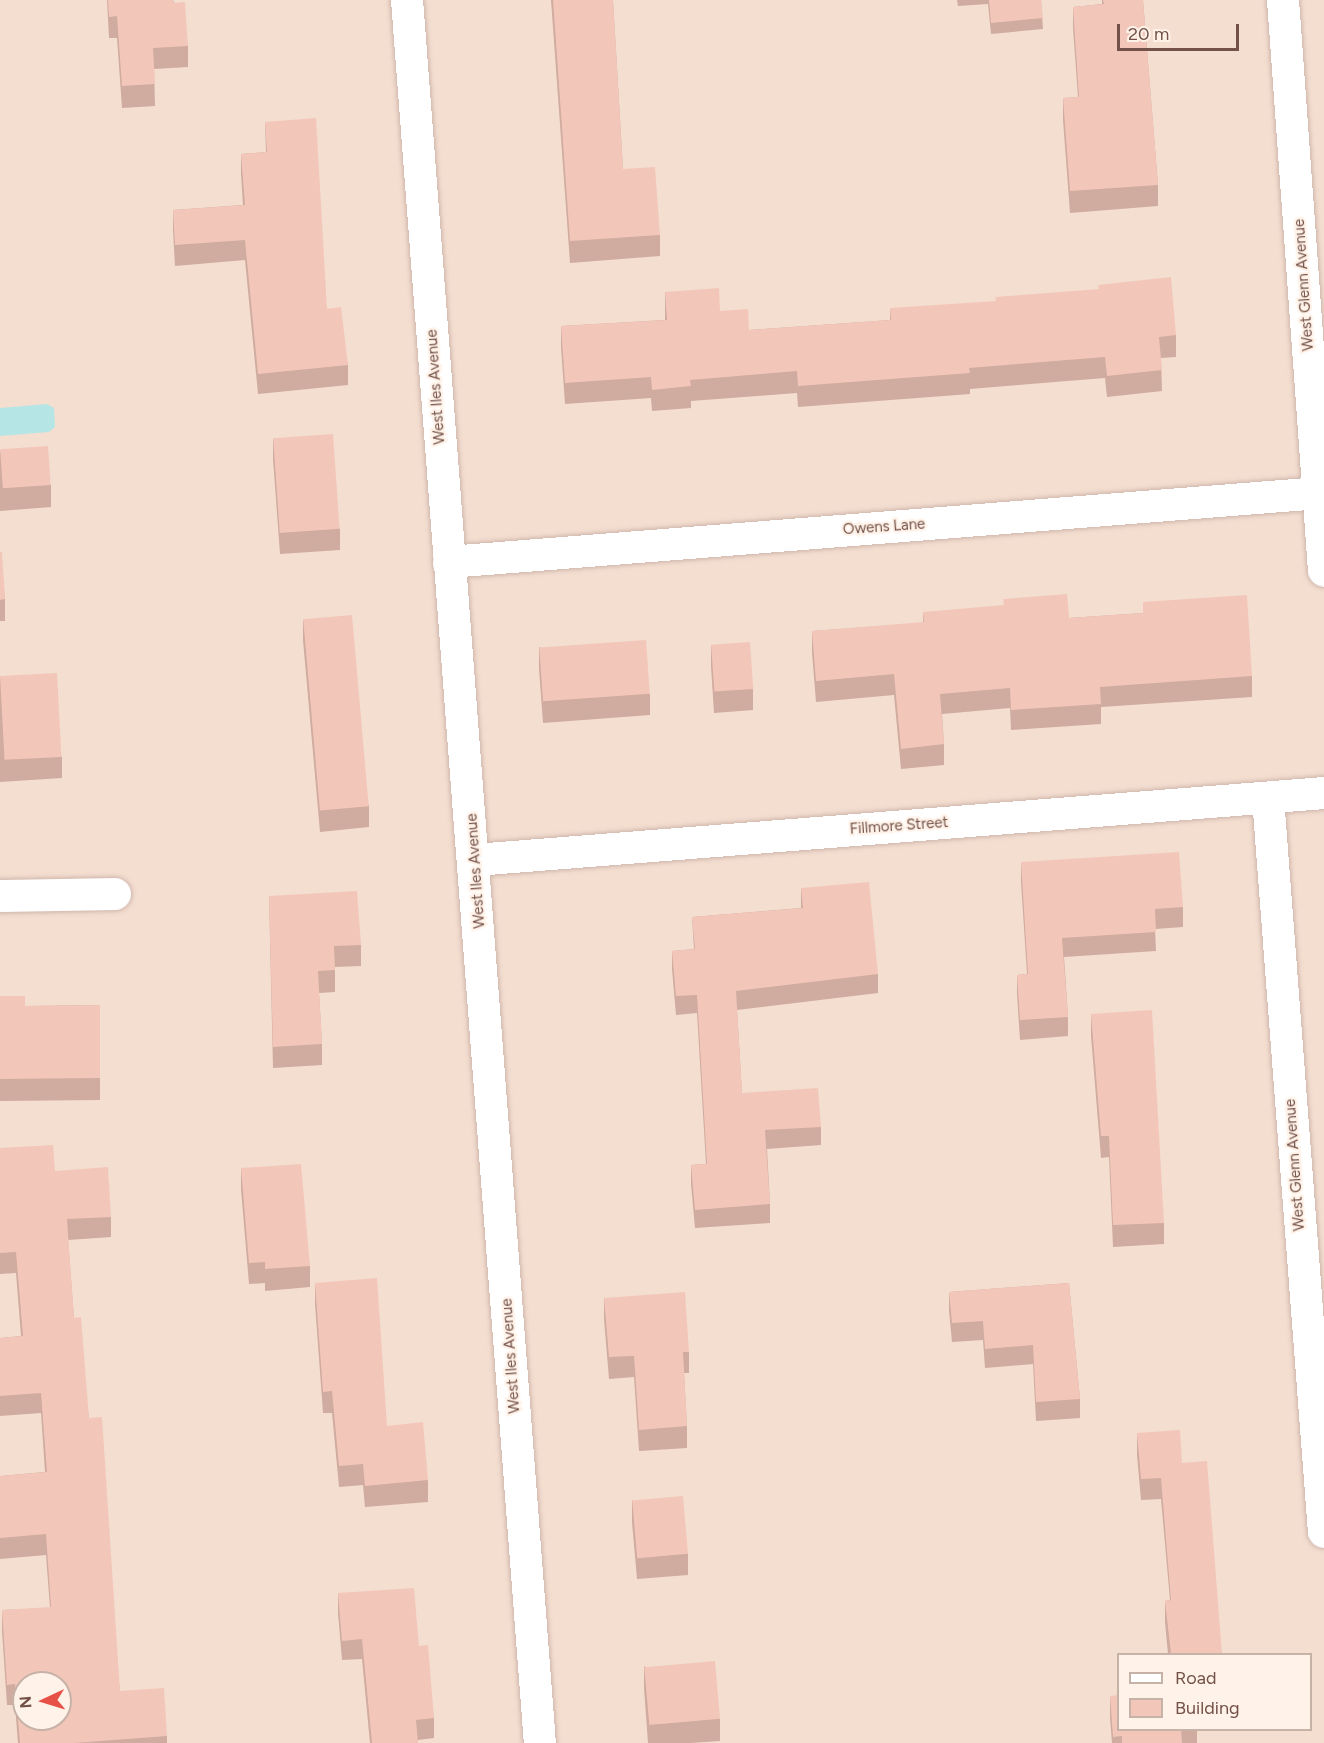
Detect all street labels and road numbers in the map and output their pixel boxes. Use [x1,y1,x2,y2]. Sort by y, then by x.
street label: West Glenn Avenue [1290,218,1318,352]
street label: West Iles Avenue [423,329,449,445]
street label: Owens Lane [842,515,926,539]
street label: West Iles Avenue [463,813,489,929]
street label: Fillmore Street [849,814,949,838]
street label: West Glenn Avenue [1281,1098,1309,1232]
street label: West Iles Avenue [498,1298,524,1414]

